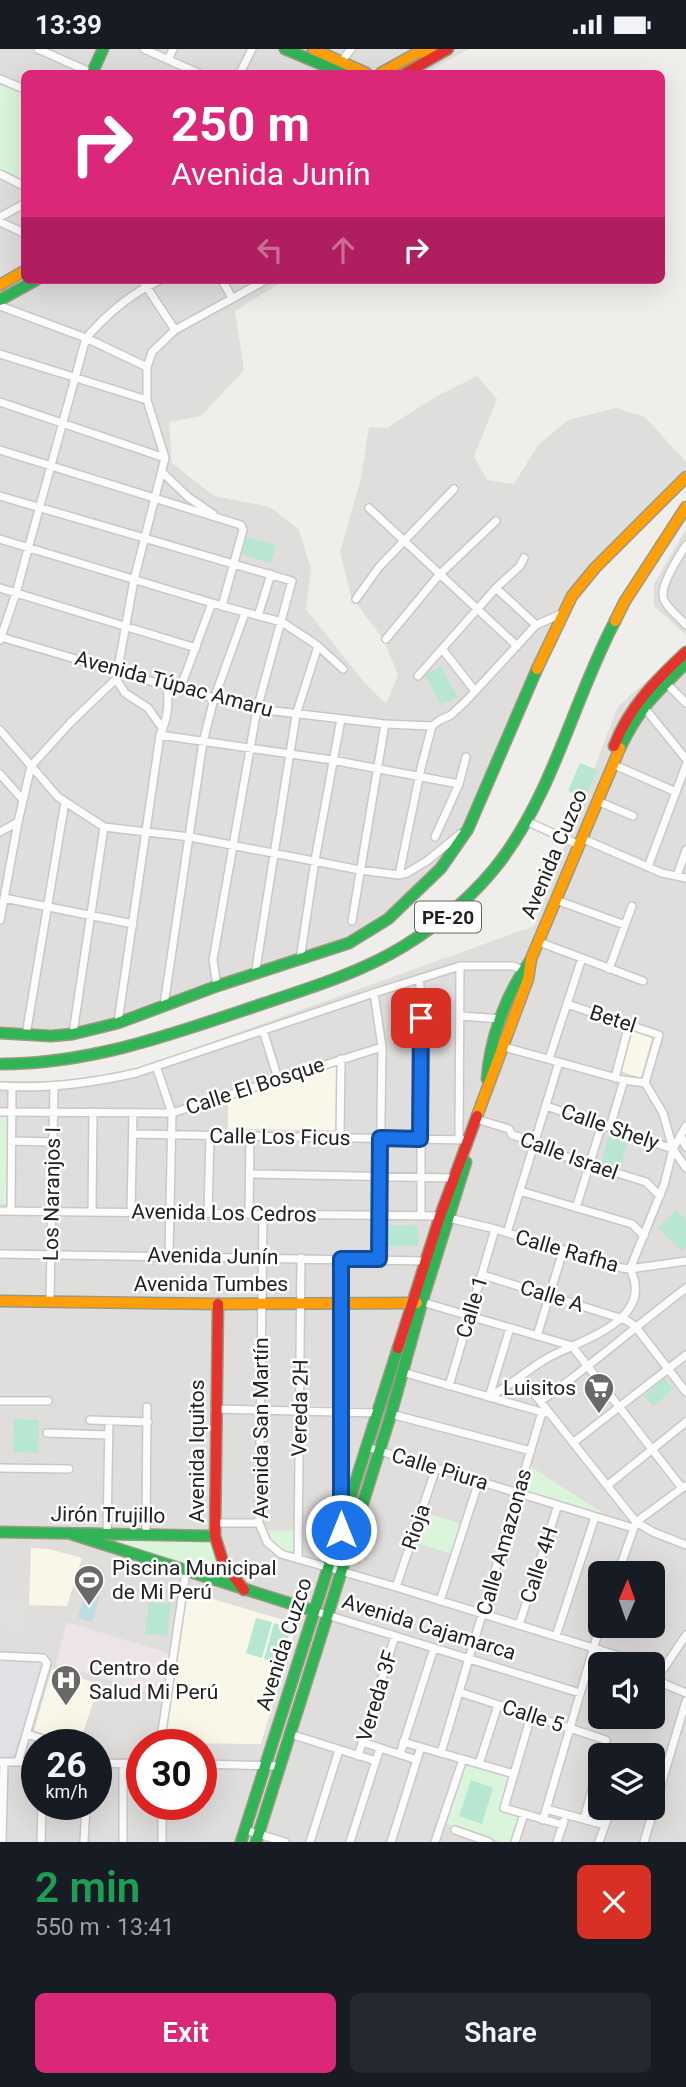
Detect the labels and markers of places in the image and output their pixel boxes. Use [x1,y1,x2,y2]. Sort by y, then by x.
pin [391,988,451,1048]
supermarket icon: Luisitos [582,1371,616,1415]
place label: Luisitos [503,1376,576,1400]
place label: Piscina Municipal de Mi Perú [112,1556,277,1604]
sports icon: Piscina Municipal de Mi Perú [72,1563,106,1607]
place label: Centro de Salud Mi Perú [89,1656,218,1704]
hospital icon: Centro de Salud Mi Perú [49,1663,83,1707]

